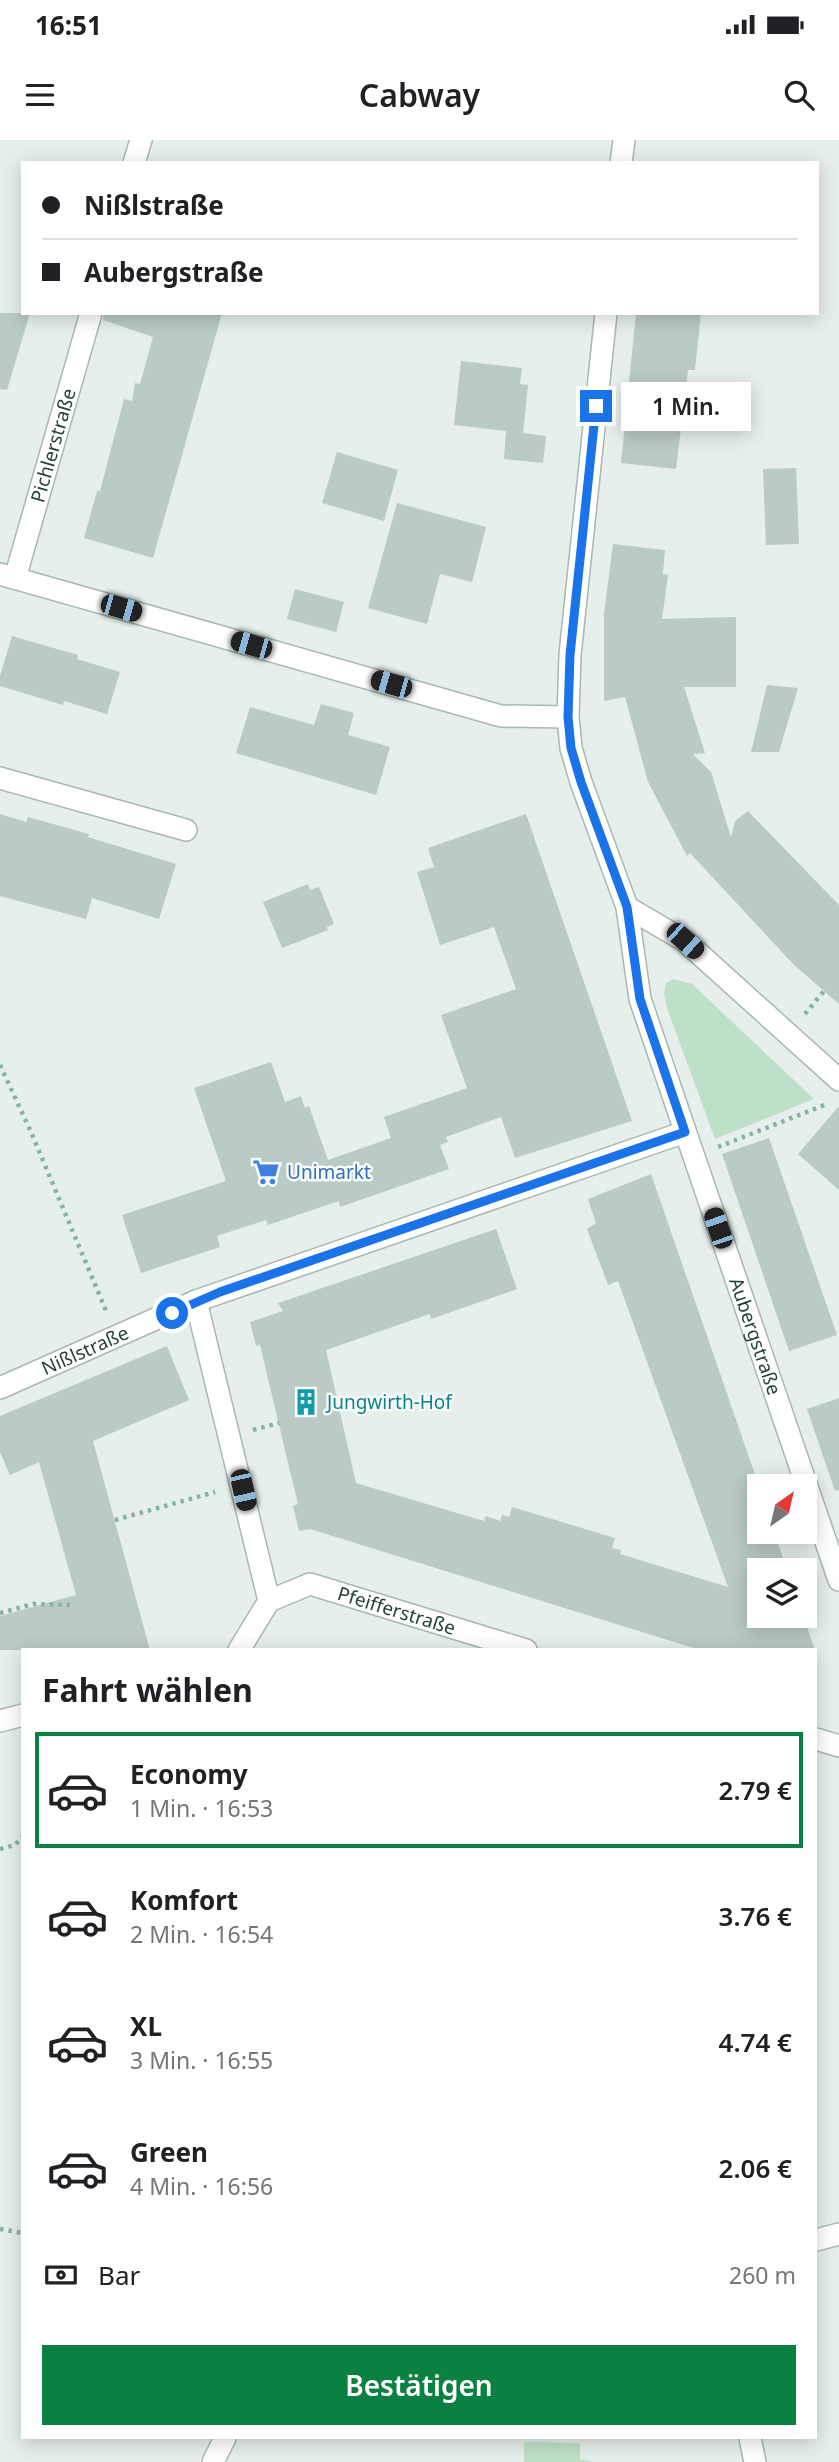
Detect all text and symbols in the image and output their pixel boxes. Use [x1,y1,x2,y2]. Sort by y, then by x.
text: 16:51 [35,7,102,43]
text: Cabway [359,73,480,116]
icon: menu [21,76,59,114]
icon: search [780,76,818,114]
text: Nißlstraße [84,187,224,223]
text: Aubergstraße [84,254,263,290]
callout: 1 Min. [620,382,750,430]
street label: Pichlerstraße [24,385,82,505]
route end [580,390,612,422]
text: 1 Min. [652,390,720,422]
car [98,592,145,624]
car [228,629,275,661]
car [368,668,415,700]
car [663,919,708,963]
supermarket icon: Unimarkt [251,1157,281,1187]
place label: Unimarkt [287,1159,371,1185]
car [702,1205,735,1251]
street label: Aubergstraße [723,1274,788,1398]
route start [156,1297,188,1329]
street label: Nißlstraße [37,1320,133,1381]
building icon: Jungwirth-Hof [291,1387,321,1417]
place label: Jungwirth-Hof [325,1389,453,1415]
car [229,1467,258,1513]
north arrow [747,1474,817,1544]
map controls [747,1474,817,1628]
button: layers [747,1558,817,1628]
street label: Pfeifferstraße [334,1580,459,1641]
text: Fahrt wählen [42,1668,253,1711]
text: Economy [130,1756,248,1792]
icon: car [46,1759,109,1822]
text: 2.79 € [719,1772,792,1808]
text: 1 Min. · 16:53 [130,1792,273,1824]
text: Komfort [130,1882,238,1918]
icon: car [46,1885,109,1948]
text: 3.76 € [719,1898,792,1934]
text: 2 Min. · 16:54 [130,1918,273,1950]
text: XL [130,2008,162,2044]
icon: car [46,2011,109,2074]
text: 4.74 € [719,2024,792,2060]
text: 3 Min. · 16:55 [130,2044,273,2076]
text: Green [130,2134,208,2170]
icon: car [46,2137,109,2200]
text: 2.06 € [719,2150,792,2186]
text: 4 Min. · 16:56 [130,2170,273,2202]
icon: cash [42,2256,80,2294]
text: Bar [98,2257,140,2293]
text: 260 m [729,2259,796,2291]
button: Bestätigen [42,2345,796,2425]

